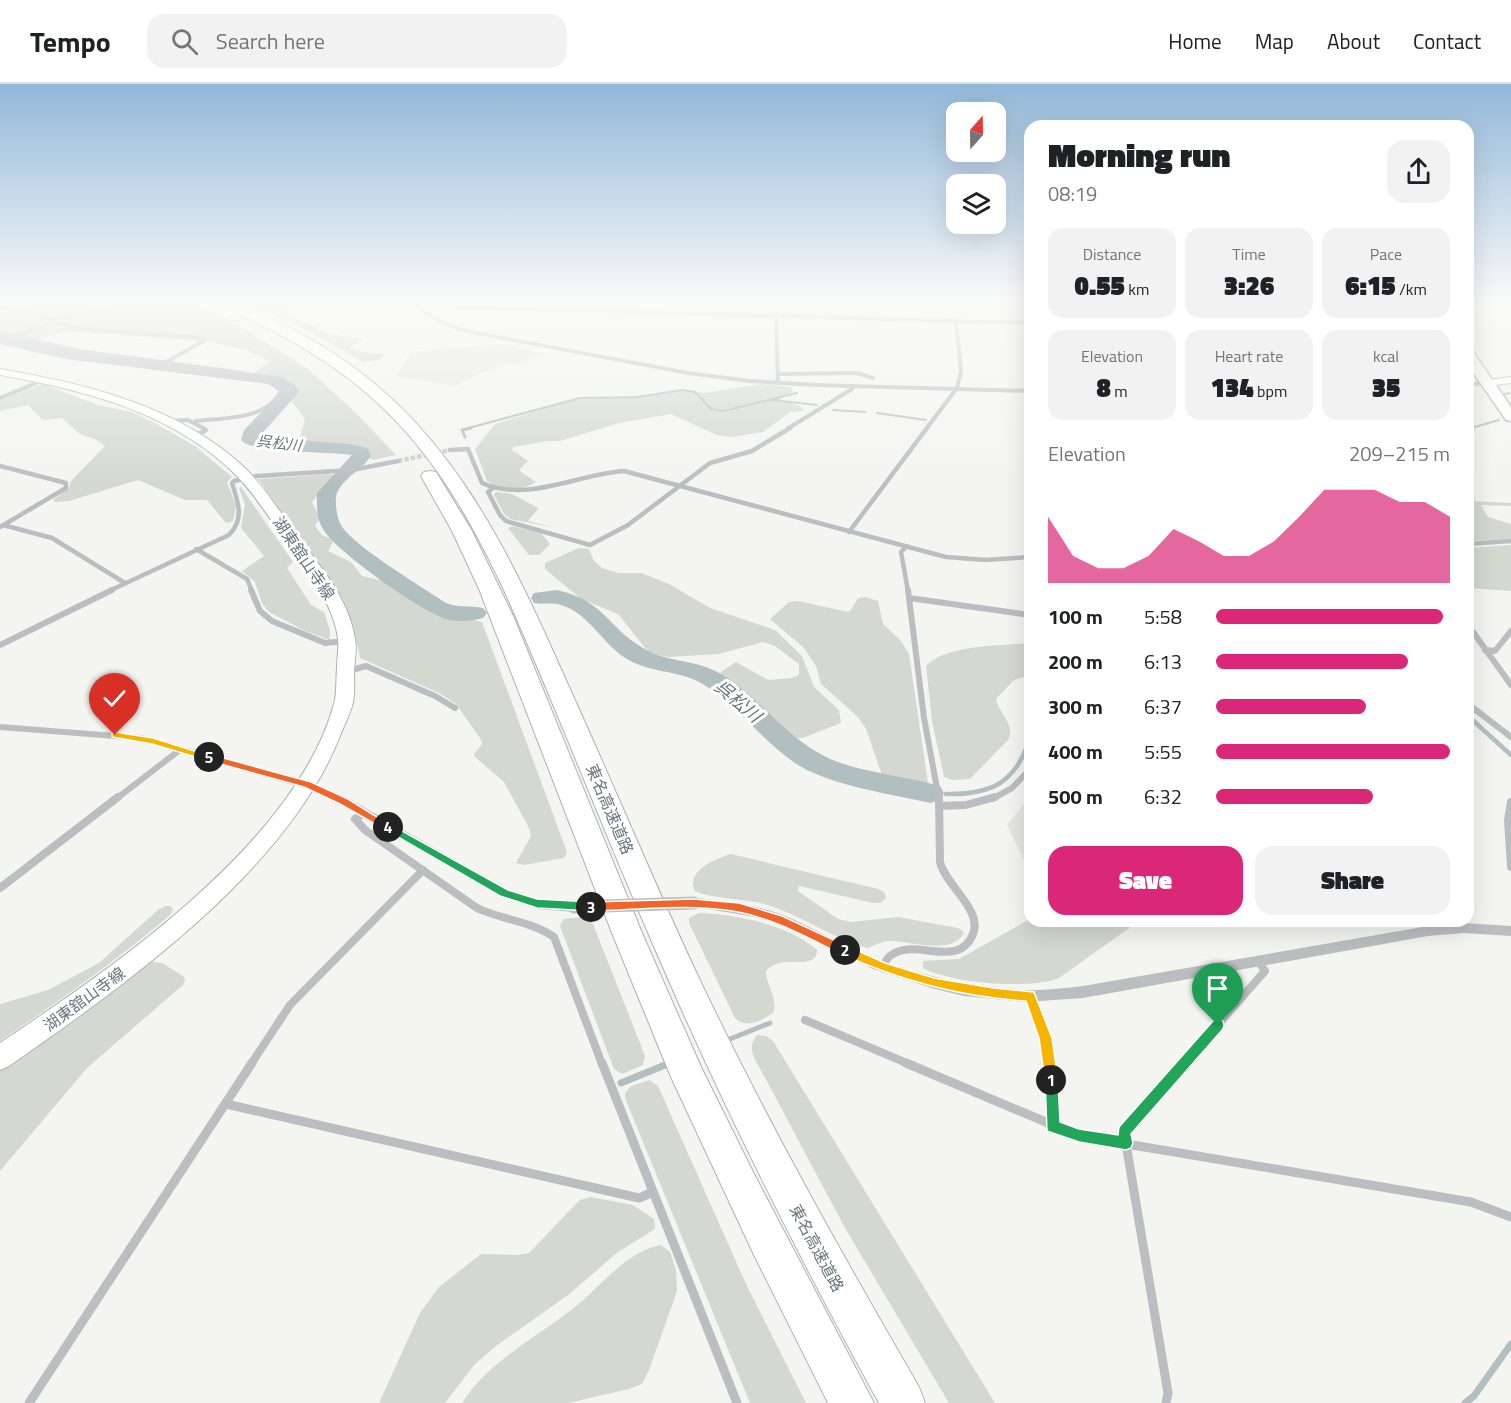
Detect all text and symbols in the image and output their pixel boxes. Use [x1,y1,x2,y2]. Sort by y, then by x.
search box [147,14,567,68]
text: Tempo [30,20,111,63]
text: Search here [216,24,325,58]
icon: search [168,25,201,58]
text: Home [1168,25,1222,57]
text: Map [1255,25,1294,57]
text: About [1327,25,1380,57]
text: Contact [1413,25,1481,57]
north arrow [946,102,1006,162]
map controls [946,102,1006,234]
text: Morning run [1048,130,1230,180]
button: share [1387,140,1450,203]
button: layers [946,174,1006,234]
text: 08:19 [1048,178,1097,209]
text: Distance [1083,242,1141,266]
text: Time [1232,242,1266,266]
text: Pace [1370,242,1402,266]
text: 0.55 [1075,266,1125,305]
text: 3:26 [1224,266,1274,305]
text: 6:15 [1345,266,1396,305]
text: km [1125,277,1149,301]
text: /km [1396,277,1427,301]
text: Elevation [1081,344,1143,368]
text: Heart rate [1215,344,1283,368]
text: kcal [1373,344,1399,368]
text: 8 [1096,368,1111,407]
text: 134 [1211,368,1254,407]
text: 35 [1372,368,1400,407]
text: m [1111,379,1128,403]
text: bpm [1254,379,1287,403]
water label: 呉松川 [255,429,305,457]
text: Elevation [1048,438,1126,469]
text: 209–215 m [1349,438,1450,469]
street label: 湖東舘山寺線 [267,511,341,605]
text: 100 m [1048,601,1103,632]
text: 5:58 [1144,601,1182,632]
text: 200 m [1048,646,1103,677]
text: 6:13 [1144,646,1182,677]
pin [89,673,140,735]
water label: 呉松川 [709,673,769,730]
icon: check [98,682,131,715]
text: 300 m [1048,691,1103,722]
text: 6:37 [1144,691,1182,722]
text: 400 m [1048,736,1103,767]
text: 5:55 [1144,736,1182,767]
pin: 5 [194,742,224,772]
text: 5 [205,745,213,769]
street label: 東名高速道路 [580,760,640,858]
text: 500 m [1048,781,1103,812]
text: 6:32 [1144,781,1182,812]
pin: 4 [373,812,403,842]
text: 4 [384,815,392,839]
button: Save [1048,846,1243,915]
button: Share [1255,846,1450,915]
pin: 3 [576,892,606,922]
text: 3 [587,895,595,919]
pin: 2 [830,935,860,965]
text: 2 [841,938,849,962]
street label: 湖東舘山寺線 [38,961,130,1037]
pin [1192,963,1243,1025]
icon: arrive [1201,972,1234,1005]
pin: 1 [1036,1065,1066,1095]
text: 1 [1047,1068,1055,1092]
street label: 東名高速道路 [784,1200,850,1296]

